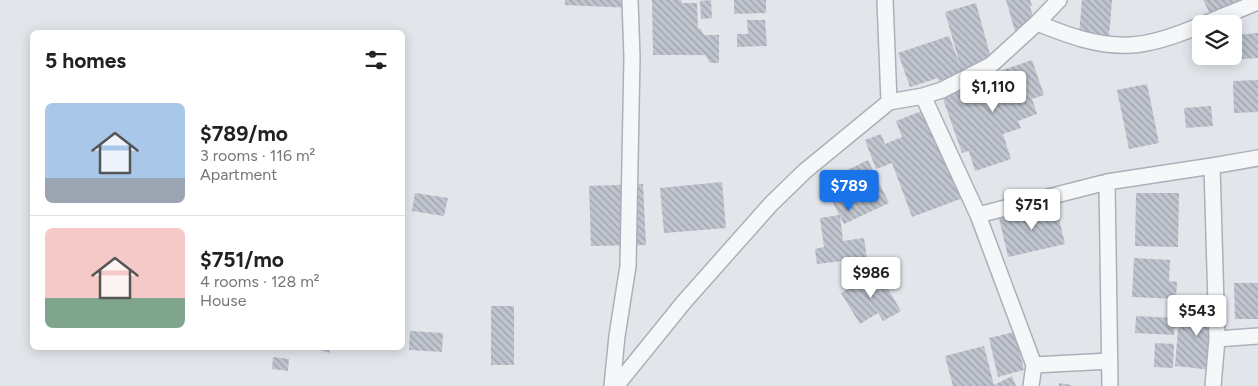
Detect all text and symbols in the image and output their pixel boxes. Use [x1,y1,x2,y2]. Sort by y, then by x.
map controls [1192,15,1242,65]
button: layers [1192,15,1242,65]
icon: filters [362,46,390,74]
text: 5 homes [45,48,126,73]
pin: $1,110 [952,70,1034,113]
text: $1,110 [971,77,1015,96]
text: $789/mo [200,121,288,146]
icon: home [85,123,145,183]
text: 3 rooms · 116 m² [200,146,315,165]
text: Apartment [200,165,277,184]
pin: $789 [819,170,879,212]
text: $789 [831,176,867,195]
pin: $751 [1002,188,1062,231]
text: $751 [1015,195,1049,214]
text: $751/mo [200,247,284,272]
icon: home [85,248,145,308]
pin: $986 [841,256,901,299]
text: $986 [852,263,890,282]
text: 4 rooms · 128 m² [200,272,320,291]
text: House [200,291,246,310]
pin: $543 [1167,294,1227,337]
text: $543 [1178,301,1216,320]

